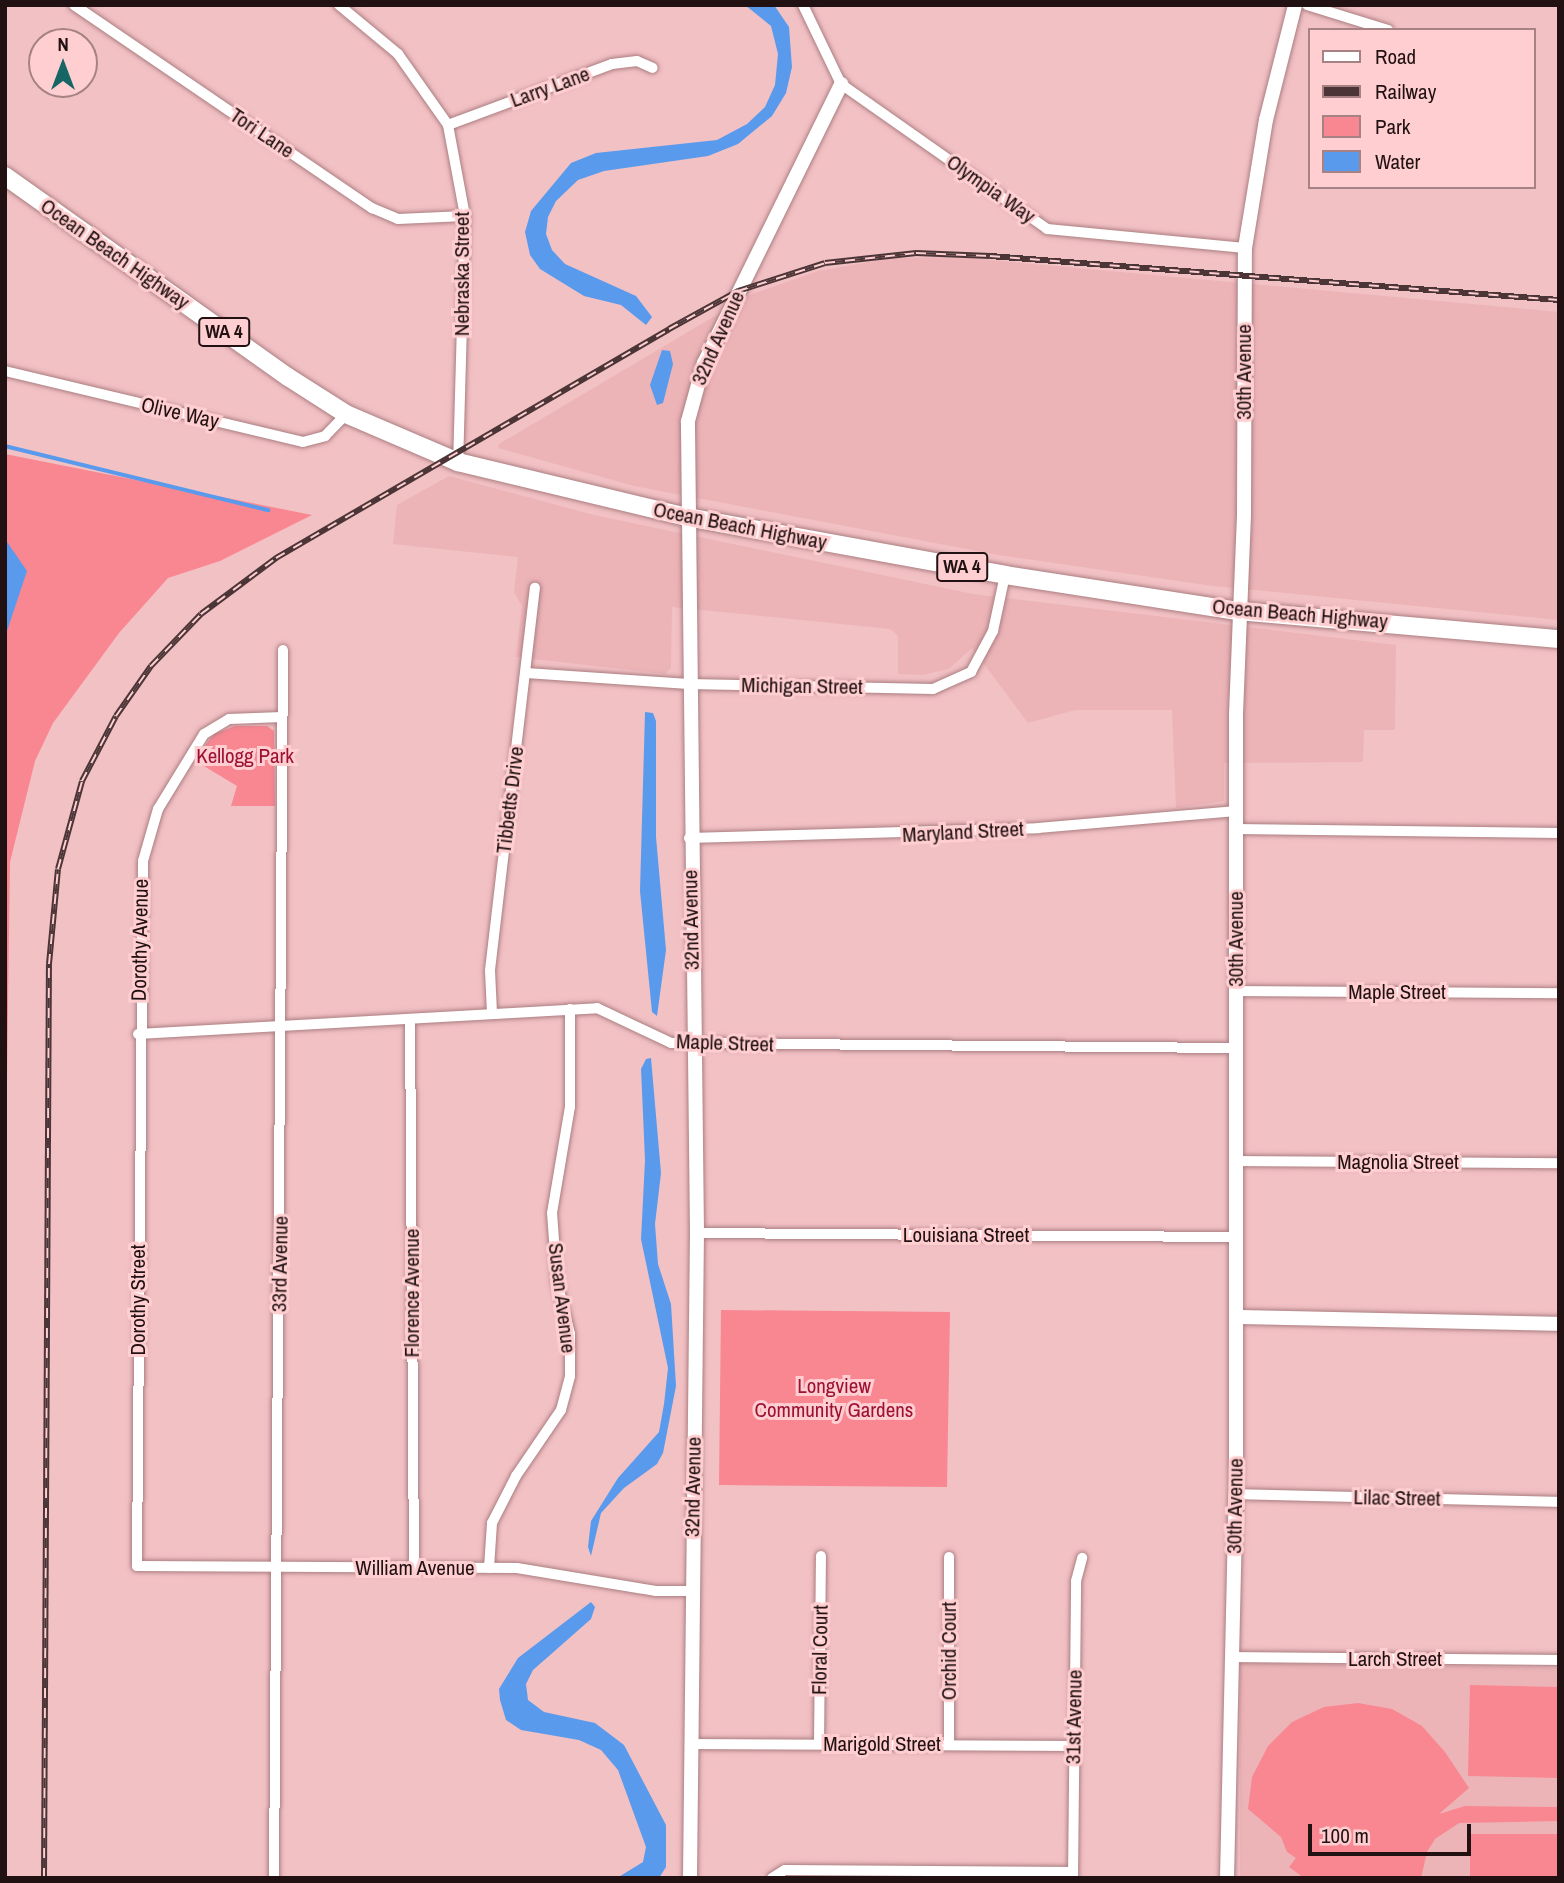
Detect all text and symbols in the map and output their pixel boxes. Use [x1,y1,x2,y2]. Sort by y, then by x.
north arrow [28,28,98,98]
legend [1308,28,1536,189]
text: N [57,31,69,57]
text: Road [1375,42,1416,71]
street label: Larry Lane [507,61,593,113]
text: Railway [1375,77,1436,106]
street label: Tori Lane [225,102,299,164]
text: Park [1375,112,1410,141]
text: Water [1375,147,1420,176]
street label: Olympia Way [942,149,1040,229]
street label: Ocean Beach Highway [36,193,194,315]
street label: Nebraska Street [449,212,475,336]
street label: 32nd Avenue [686,287,750,389]
road number: WA 4 [198,316,250,348]
street label: 30th Avenue [1231,324,1257,420]
street label: Olive Way [139,392,221,434]
street label: Ocean Beach Highway [651,497,829,555]
road number: WA 4 [936,552,988,582]
street label: Ocean Beach Highway [1211,594,1389,634]
street label: Michigan Street [741,672,863,700]
park label: Kellogg Park [196,743,294,769]
street label: Tibbetts Drive [491,745,529,855]
street label: Maryland Street [902,816,1024,848]
street label: 32nd Avenue [678,869,704,971]
street label: Dorothy Avenue [126,878,154,1002]
street label: 30th Avenue [1223,891,1249,987]
street label: Maple Street [1348,979,1446,1005]
street label: Maple Street [676,1029,774,1057]
street label: Magnolia Street [1337,1149,1459,1175]
street label: 33rd Avenue [267,1215,293,1313]
street label: Louisiana Street [903,1222,1029,1248]
street label: Florence Avenue [399,1228,425,1358]
street label: Susan Avenue [543,1241,581,1355]
street label: Dorothy Street [125,1244,151,1356]
park label: Longview Community Gardens [755,1373,913,1423]
street label: 32nd Avenue [680,1436,706,1538]
street label: 30th Avenue [1222,1458,1248,1554]
street label: Lilac Street [1353,1485,1441,1511]
street label: William Avenue [355,1555,475,1581]
street label: Orchid Court [936,1602,962,1700]
street label: Floral Court [807,1605,833,1695]
street label: Larch Street [1348,1646,1442,1672]
street label: 31st Avenue [1061,1669,1087,1765]
street label: Marigold Street [823,1731,941,1757]
scale bar [1312,1810,1475,1854]
text: 100 m [1321,1821,1369,1850]

